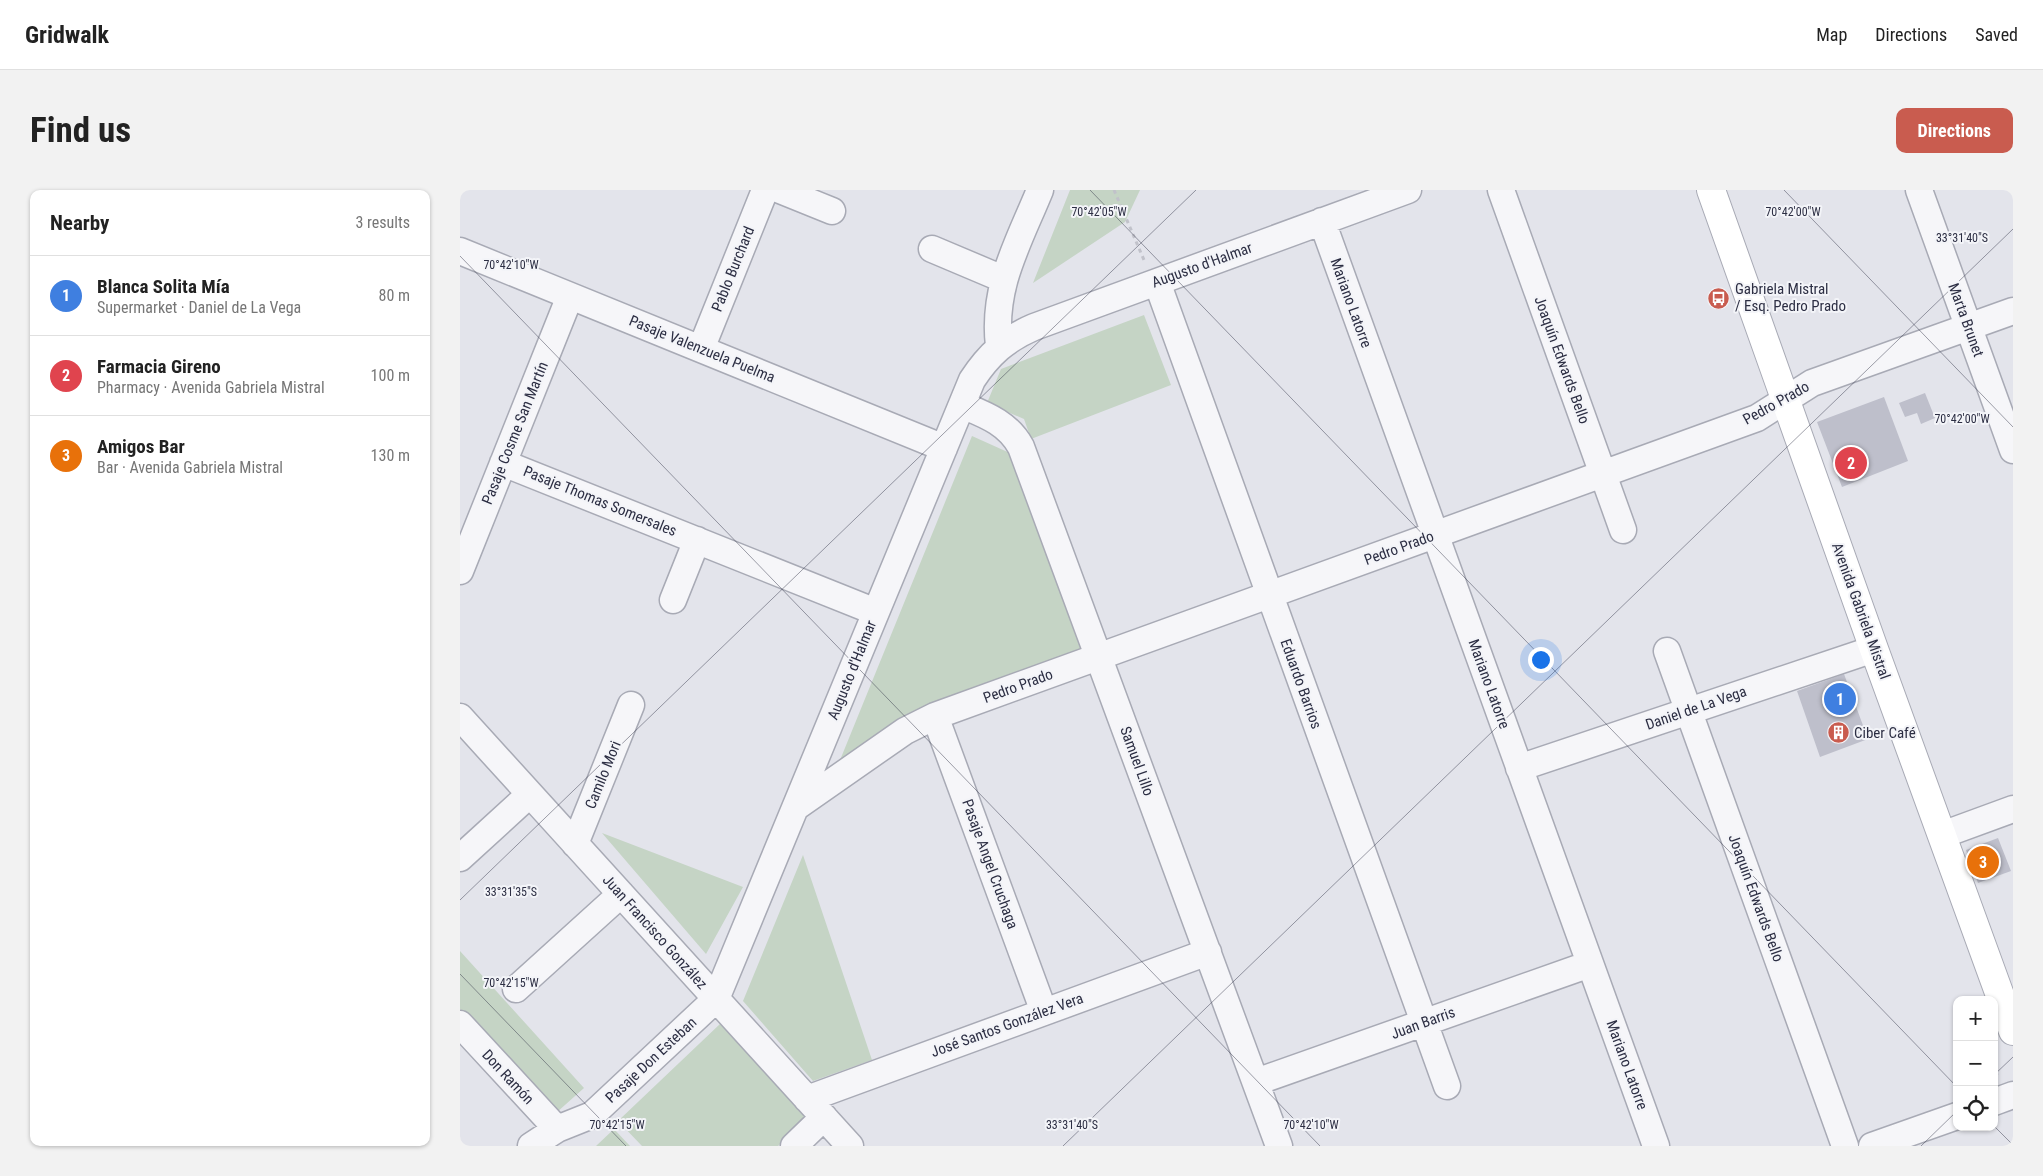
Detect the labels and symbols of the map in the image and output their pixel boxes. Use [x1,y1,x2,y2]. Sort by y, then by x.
text: 70°42'05"W [1071,205,1127,219]
text: 70°42'00"W [1765,205,1821,219]
street label: Pablo Burchard [708,224,758,314]
text: 33°31'40"S [1936,231,1988,245]
street label: Augusto d'Halmar [1149,238,1255,292]
street label: Mariano Latorre [1326,256,1376,350]
text: 70°42'10"W [483,258,539,272]
place label: Gabriela Mistral / Esq. Pedro Prado [1735,280,1846,315]
street label: Marta Brunet [1944,281,1988,359]
bus stop icon: Gabriela Mistral / Esq. Pedro Prado [1707,286,1731,310]
street label: Joaquín Edwards Bello [1531,294,1593,426]
street label: Pasaje Valenzuela Puelma [626,311,778,387]
street label: Pasaje Cosme San Martín [478,359,552,507]
street label: Pedro Prado [1740,377,1812,429]
text: 70°42'00"W [1934,412,1990,426]
pin: 2 [1835,444,1867,482]
street label: Pasaje Thomas Somersales [521,462,679,540]
street label: Pedro Prado [1362,527,1436,569]
street label: Avenida Gabriela Mistral [1828,540,1894,682]
street label: Augusto d'Halmar [824,617,880,722]
street label: Eduardo Barrios [1276,637,1326,732]
street label: Mariano Latorre [1464,637,1514,731]
your location [1528,647,1554,673]
street label: Pedro Prado [981,665,1055,707]
pin: 1 [1824,680,1856,718]
street label: Daniel de La Vega [1643,682,1749,734]
building icon: Ciber Café [1826,721,1850,745]
street label: Samuel Lillo [1116,724,1158,798]
place label: Ciber Café [1854,724,1916,742]
street label: Camilo Mori [581,738,625,812]
street label: Pasaje Angel Cruchaga [958,797,1022,931]
street label: Joaquín Edwards Bello [1725,832,1787,964]
pin: 3 [1967,843,1999,881]
street label: Juan Francisco González [599,871,711,993]
text: 33°31'35"S [485,885,537,899]
text: 70°42'15"W [483,976,539,990]
street label: José Santos González Vera [928,989,1086,1061]
street label: Juan Barris [1388,1003,1458,1043]
street label: Pasaje Don Esteban [602,1013,700,1107]
street label: Mariano Latorre [1602,1018,1652,1112]
street label: Don Ramón [478,1046,538,1108]
text: 70°42'15"W [589,1118,645,1132]
text: 33°31'40"S [1046,1118,1098,1132]
text: 70°42'10"W [1283,1118,1339,1132]

